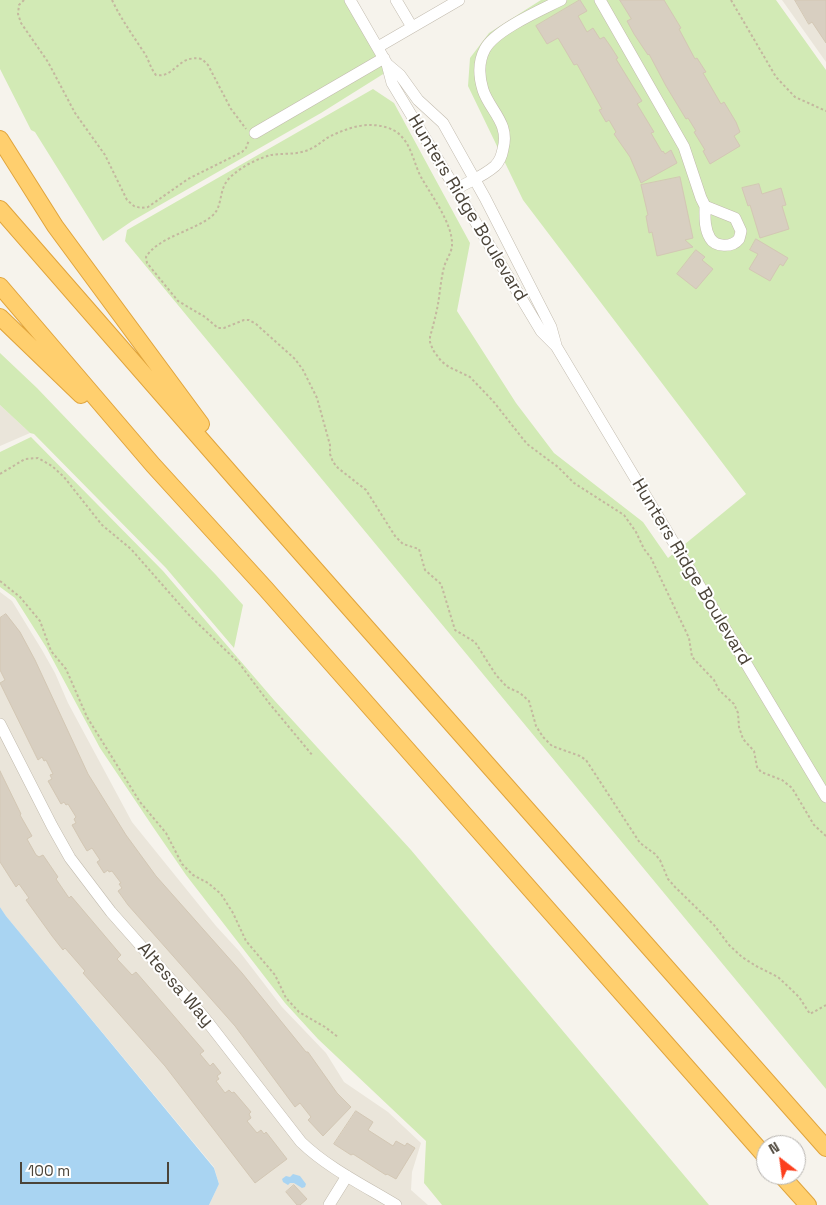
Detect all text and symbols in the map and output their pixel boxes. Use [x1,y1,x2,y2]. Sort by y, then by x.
street label: Hunters Ridge Boulevard [403,111,531,305]
street label: Hunters Ridge Boulevard [627,475,755,669]
street label: Altessa Way [132,938,218,1032]
north arrow [756,1135,806,1185]
text: N [765,1138,783,1158]
scale bar [22,1152,171,1184]
text: 100 m [28,1161,70,1180]

